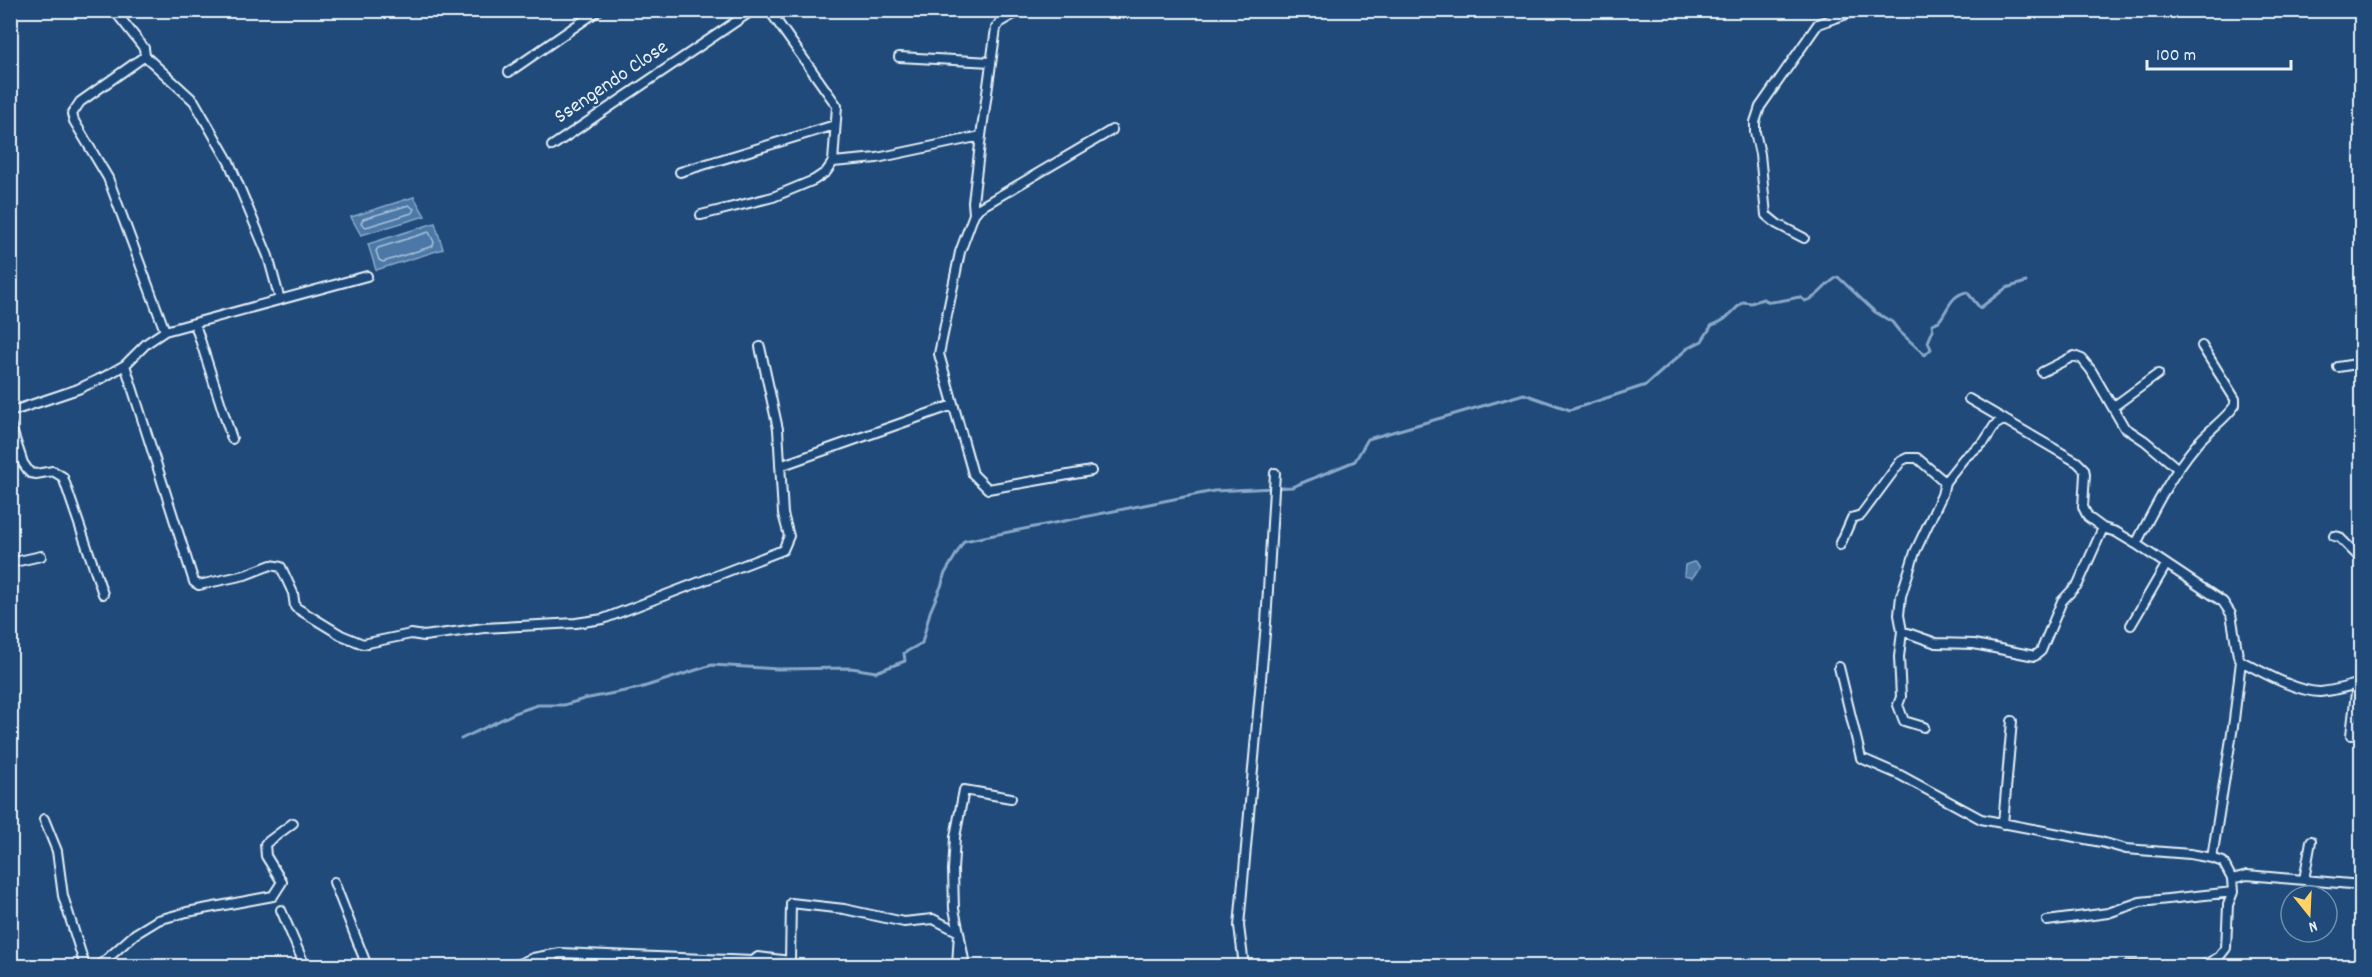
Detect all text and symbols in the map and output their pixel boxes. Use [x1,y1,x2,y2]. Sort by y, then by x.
scale bar [2147,33,2291,71]
street label: Ssengendo Close [549,34,675,132]
text: 100 m [2156,44,2196,69]
north arrow [2279,884,2339,944]
text: N [2305,914,2320,938]

